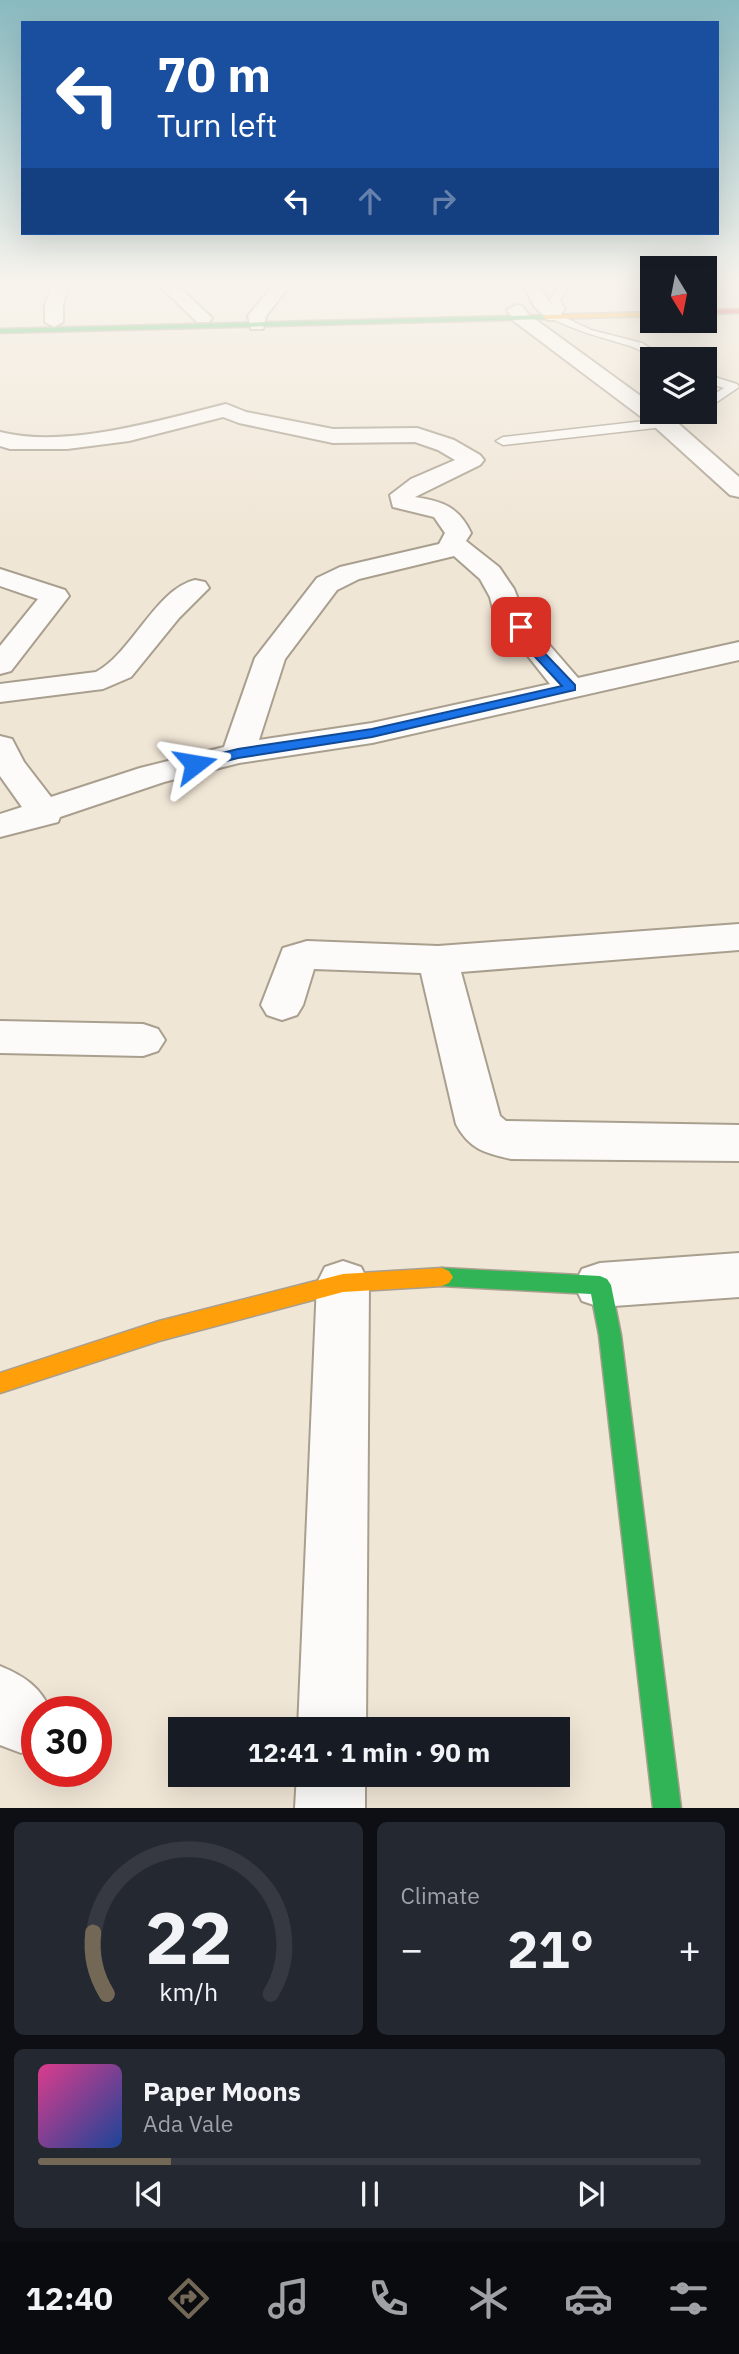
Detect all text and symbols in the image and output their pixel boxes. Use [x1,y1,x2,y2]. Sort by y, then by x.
text: 70 m [157,42,271,105]
icon: left [42,49,133,140]
text: Turn left [157,104,277,146]
icon: left [278,182,316,220]
icon: ahead [351,182,389,220]
icon: right [424,182,462,220]
north arrow [640,256,718,332]
map controls [640,256,717,424]
button: layers [640,347,717,424]
pin [491,597,551,657]
icon: arrive [502,608,540,646]
position arrow [158,727,232,801]
speed limit sign: 30 [21,1696,112,1787]
text: 12:41 · 1 min · 90 m [248,1735,490,1769]
text: Climate [401,1880,480,1910]
text: 22 [145,1890,232,1985]
text: 21° [507,1915,594,1982]
text: − [401,1924,423,1973]
text: + [678,1924,701,1973]
text: km/h [159,1975,218,2008]
text: Paper Moons [143,2074,301,2108]
text: Ada Vale [143,2108,233,2138]
icon: previous [130,2175,168,2213]
icon: pause [351,2175,389,2213]
icon: next [572,2175,610,2213]
icon: directions [164,2274,213,2323]
icon: music [264,2274,313,2323]
icon: phone [364,2274,413,2323]
icon: climate [464,2274,513,2323]
icon: car [564,2274,613,2323]
icon: filters [664,2274,713,2323]
text: 12:40 [26,2277,113,2319]

